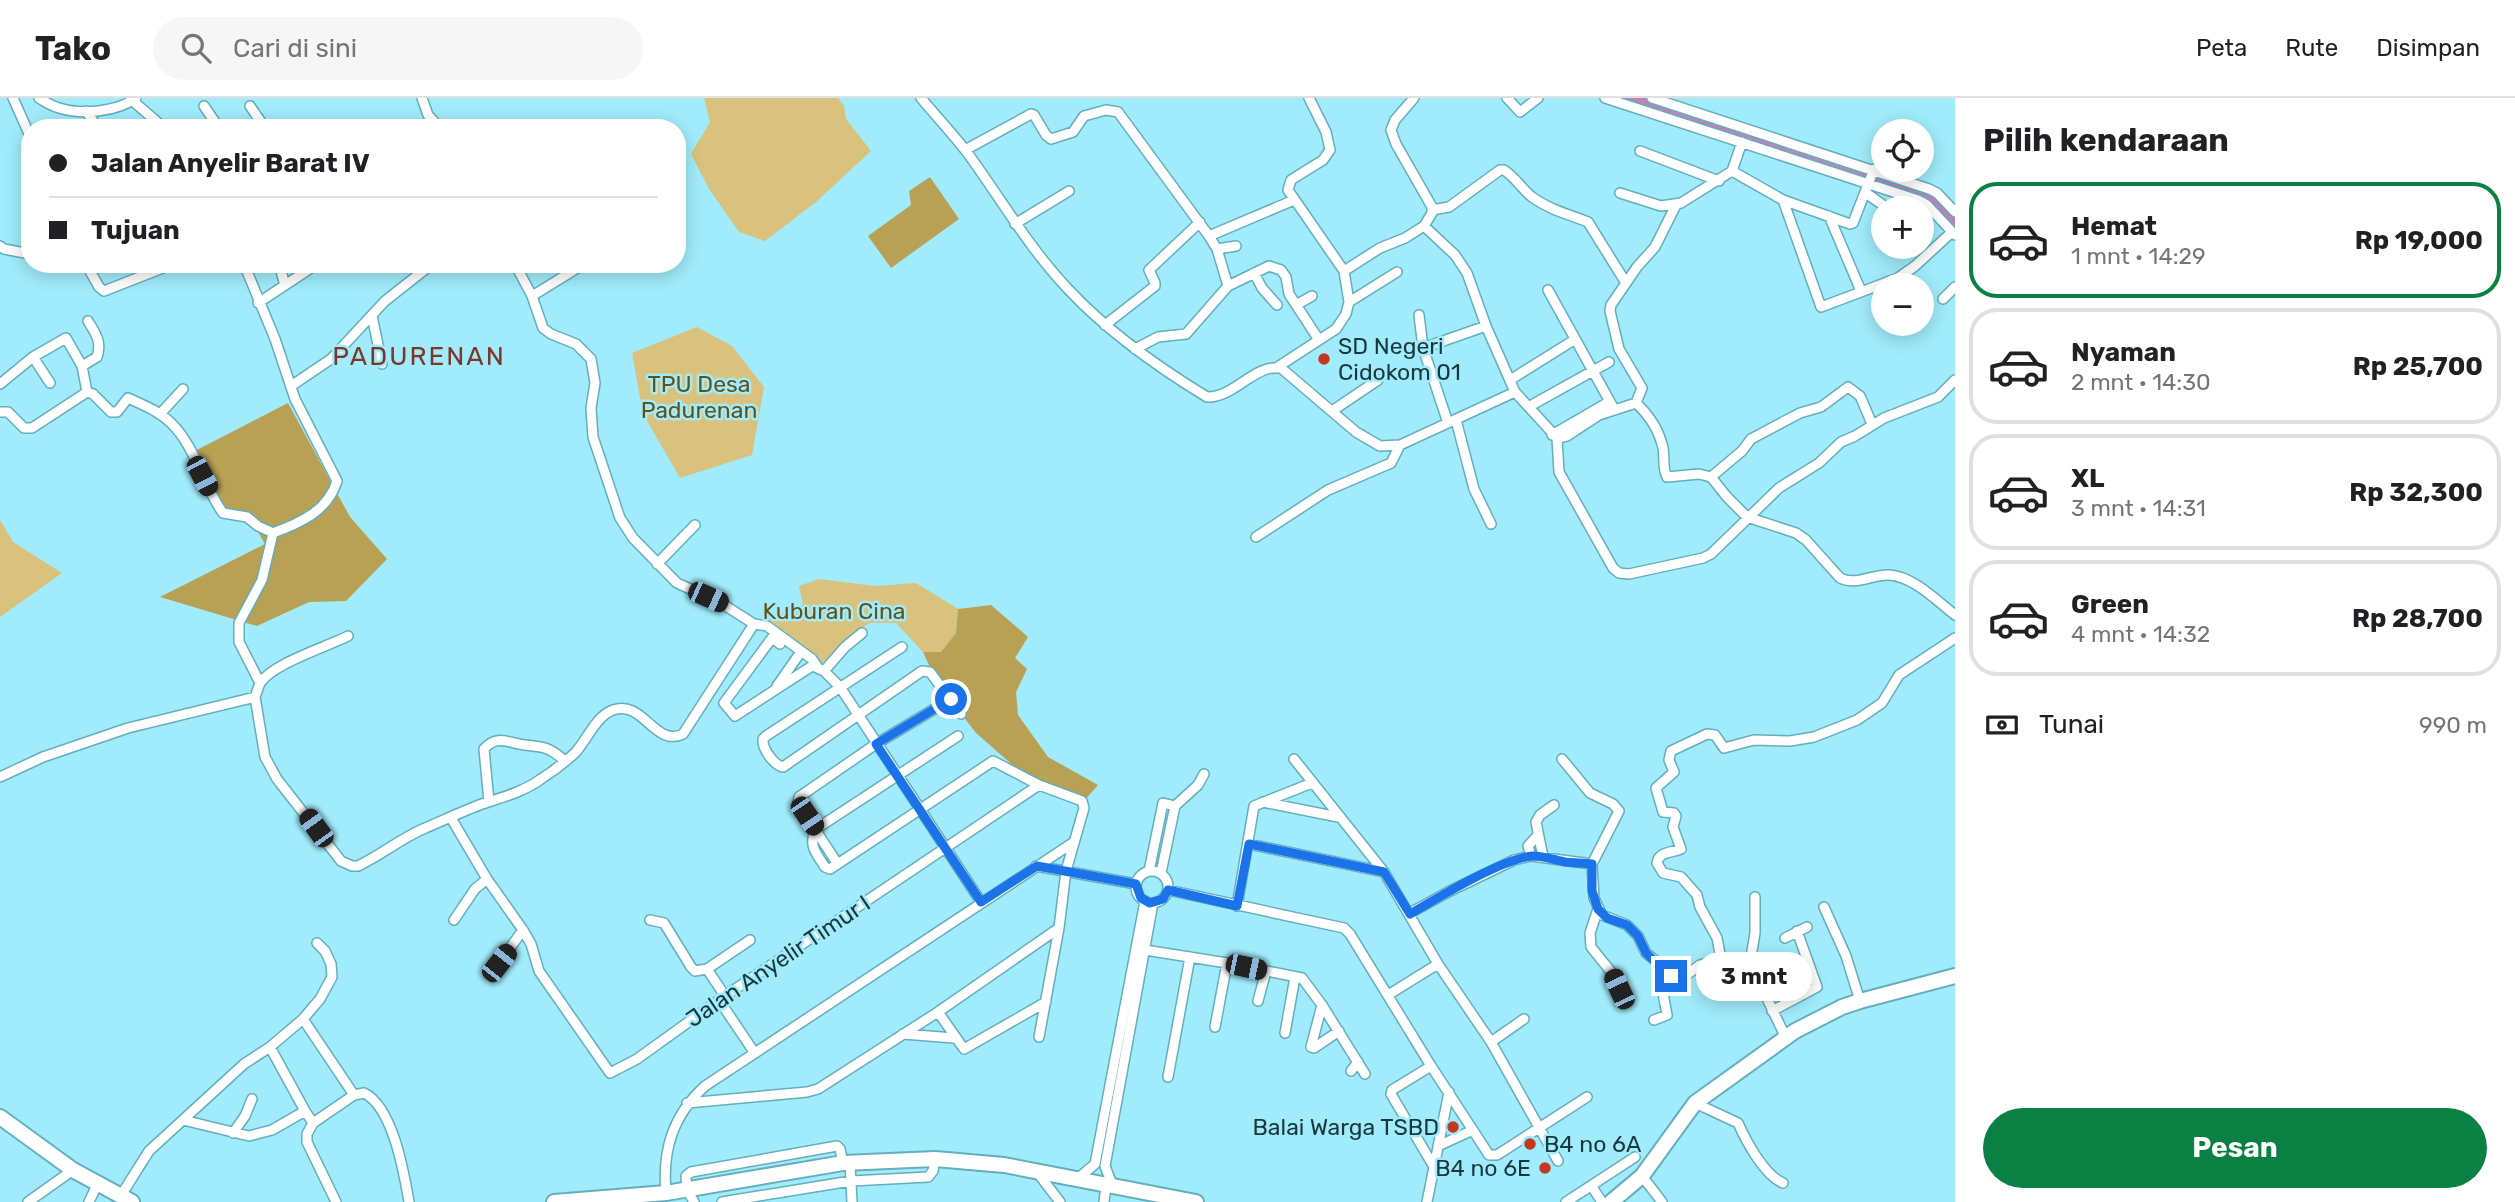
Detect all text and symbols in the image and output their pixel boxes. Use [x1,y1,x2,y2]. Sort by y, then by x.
search box [153,17,643,80]
text: Tako [35,29,111,68]
icon: search [177,29,215,67]
text: Cari di sini [233,33,357,64]
text: Peta [2196,34,2247,62]
text: Rute [2285,34,2338,62]
text: Disimpan [2376,34,2480,62]
map controls [1871,119,1934,336]
button: locate [1871,119,1934,182]
text: Pilih kendaraan [1983,121,2229,159]
text: Jalan Anyelir Barat IV [91,148,370,179]
button: + [1871,196,1934,259]
icon: car [1987,209,2050,272]
text: Hemat [2071,211,2157,242]
text: Tujuan [91,215,180,246]
text: Rp 19,000 [2355,225,2483,256]
text: 1 mnt · 14:29 [2071,242,2206,270]
button: − [1871,273,1934,336]
place label: SD Negeri Cidokom 01 [1338,332,1461,386]
icon: car [1987,335,2050,398]
text: Nyaman [2071,337,2176,368]
district label: PADURENAN [332,341,506,372]
marker: SD Negeri Cidokom 01 [1316,351,1332,367]
text: Rp 25,700 [2353,351,2483,382]
text: 2 mnt · 14:30 [2071,368,2211,396]
park label: TPU Desa Padurenan [641,370,757,424]
car [183,453,222,499]
icon: car [1987,461,2050,524]
text: XL [2071,463,2104,494]
text: Rp 32,300 [2349,477,2483,508]
text: 3 mnt · 14:31 [2071,494,2206,522]
car [685,579,732,615]
icon: car [1987,587,2050,650]
text: Green [2071,589,2149,620]
park label: Kuburan Cina [762,597,906,625]
text: Rp 28,700 [2352,603,2483,634]
text: 4 mnt · 14:32 [2071,620,2210,648]
route start [935,683,967,715]
icon: cash [1983,706,2021,744]
text: Tunai [2039,709,2104,740]
text: 990 m [2419,711,2487,739]
car [787,793,828,839]
car [296,805,337,851]
street label: Jalan Anyelir Timur I [681,889,875,1033]
car [478,940,521,986]
car [1224,952,1269,982]
callout: 3 mnt [1696,952,1811,1001]
route end [1655,960,1687,992]
text: 3 mnt [1721,962,1787,990]
car [1601,966,1638,1012]
button: Pesan [1983,1108,2487,1188]
place label: Balai Warga TSBD [1252,1113,1439,1141]
marker: Balai Warga TSBD [1445,1119,1461,1135]
place label: B4 no 6A [1544,1130,1641,1158]
marker: B4 no 6A [1522,1136,1538,1152]
place label: B4 no 6E [1435,1154,1531,1182]
marker: B4 no 6E [1537,1160,1553,1176]

